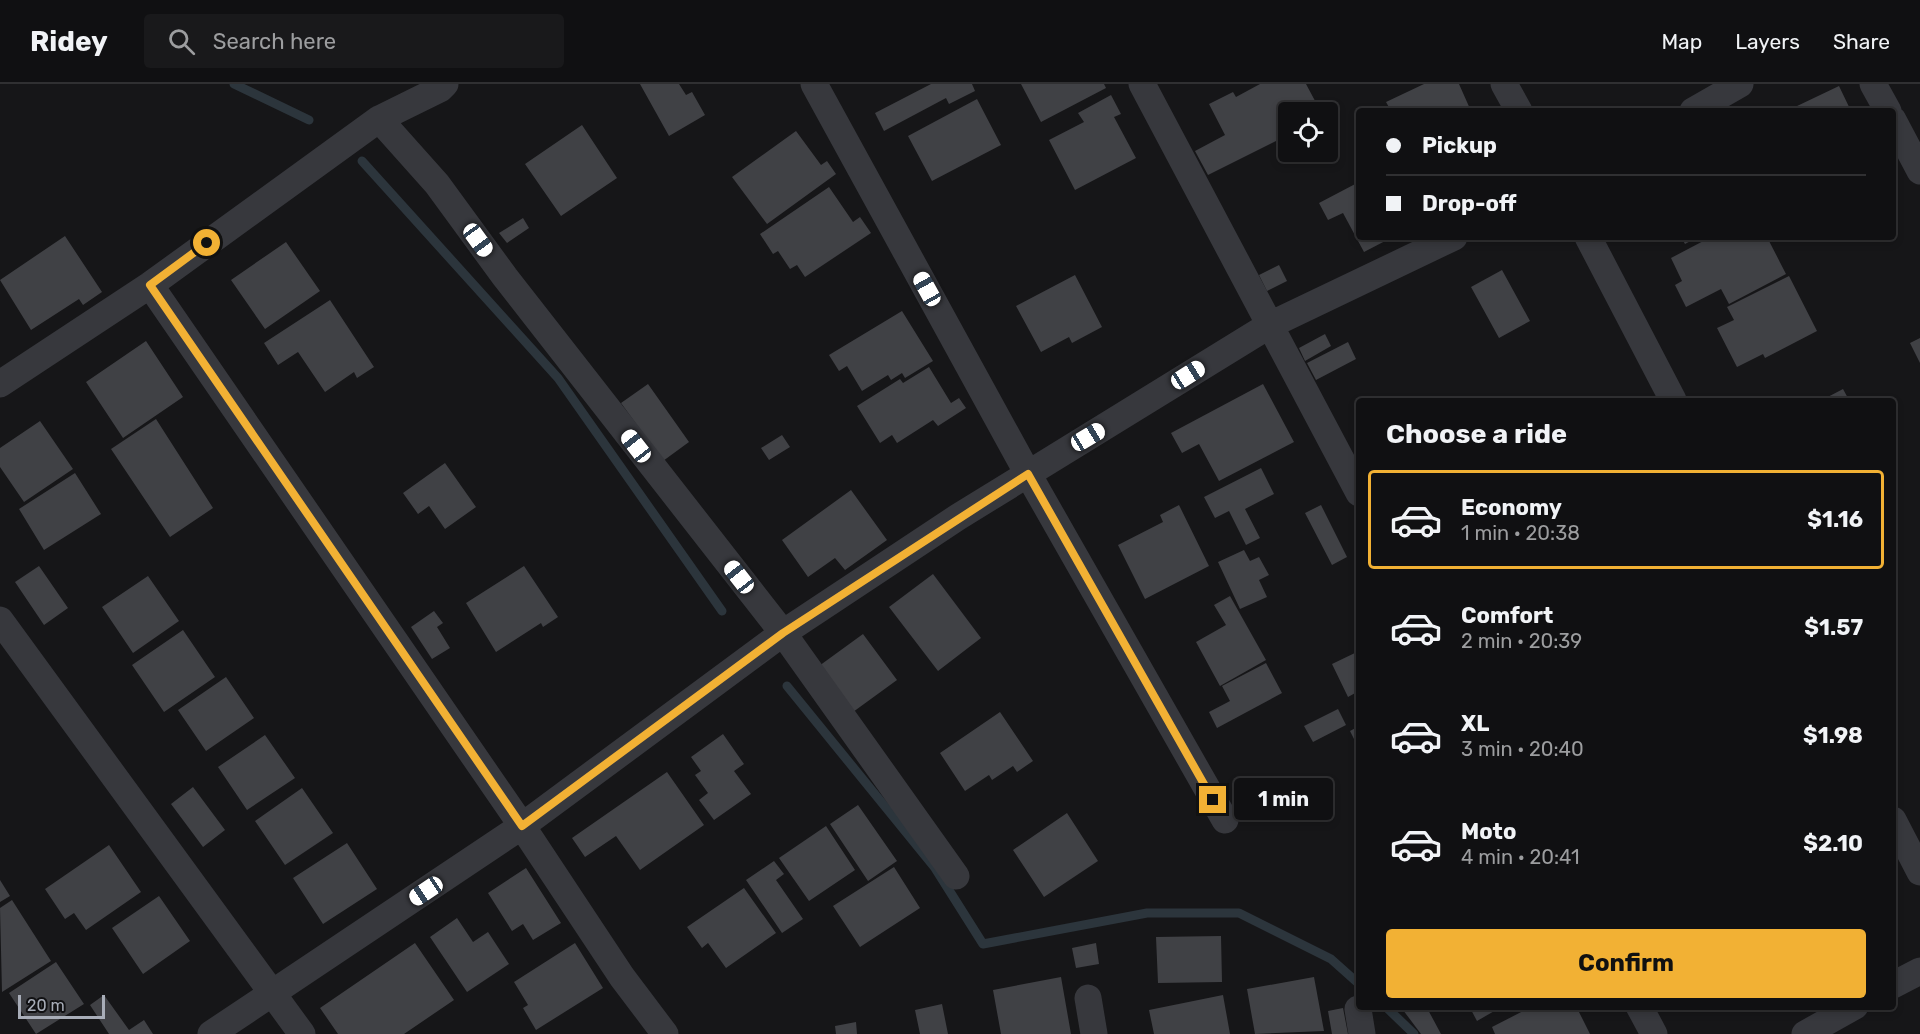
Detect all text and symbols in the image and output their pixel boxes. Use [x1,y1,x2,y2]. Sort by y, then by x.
search box [144,14,564,68]
text: Ridey [30,25,108,58]
icon: search [165,25,198,58]
text: Search here [213,28,336,55]
text: Map [1661,29,1702,54]
text: Layers [1735,29,1800,54]
text: Share [1833,29,1890,54]
map controls [1278,102,1338,162]
button: locate [1278,102,1338,162]
text: Pickup [1422,132,1497,159]
text: Drop-off [1422,190,1517,217]
car [460,220,496,260]
route start [193,229,220,256]
car [910,269,944,309]
car [1168,358,1208,392]
text: Choose a ride [1386,418,1567,450]
car [1068,420,1108,454]
car [618,426,654,466]
icon: car [1389,493,1443,547]
text: Economy [1461,494,1562,521]
text: $1.16 [1807,506,1863,533]
text: 1 min · 20:38 [1461,521,1580,545]
car [721,557,757,597]
icon: car [1389,601,1443,655]
text: Comfort [1461,602,1553,629]
text: $1.57 [1804,614,1863,641]
text: 2 min · 20:39 [1461,629,1582,653]
icon: car [1389,709,1443,763]
text: XL [1461,710,1489,737]
text: $1.98 [1803,722,1863,749]
text: 3 min · 20:40 [1461,737,1584,761]
callout: 1 min [1234,779,1333,821]
route end [1199,786,1226,813]
text: 1 min [1258,787,1309,811]
icon: car [1389,817,1443,871]
text: Moto [1461,818,1516,845]
text: $2.10 [1803,830,1863,857]
text: 4 min · 20:41 [1461,845,1580,869]
car [406,873,446,909]
button: Confirm [1386,929,1866,998]
scale bar [18,992,105,1020]
text: 20 m [27,996,65,1015]

